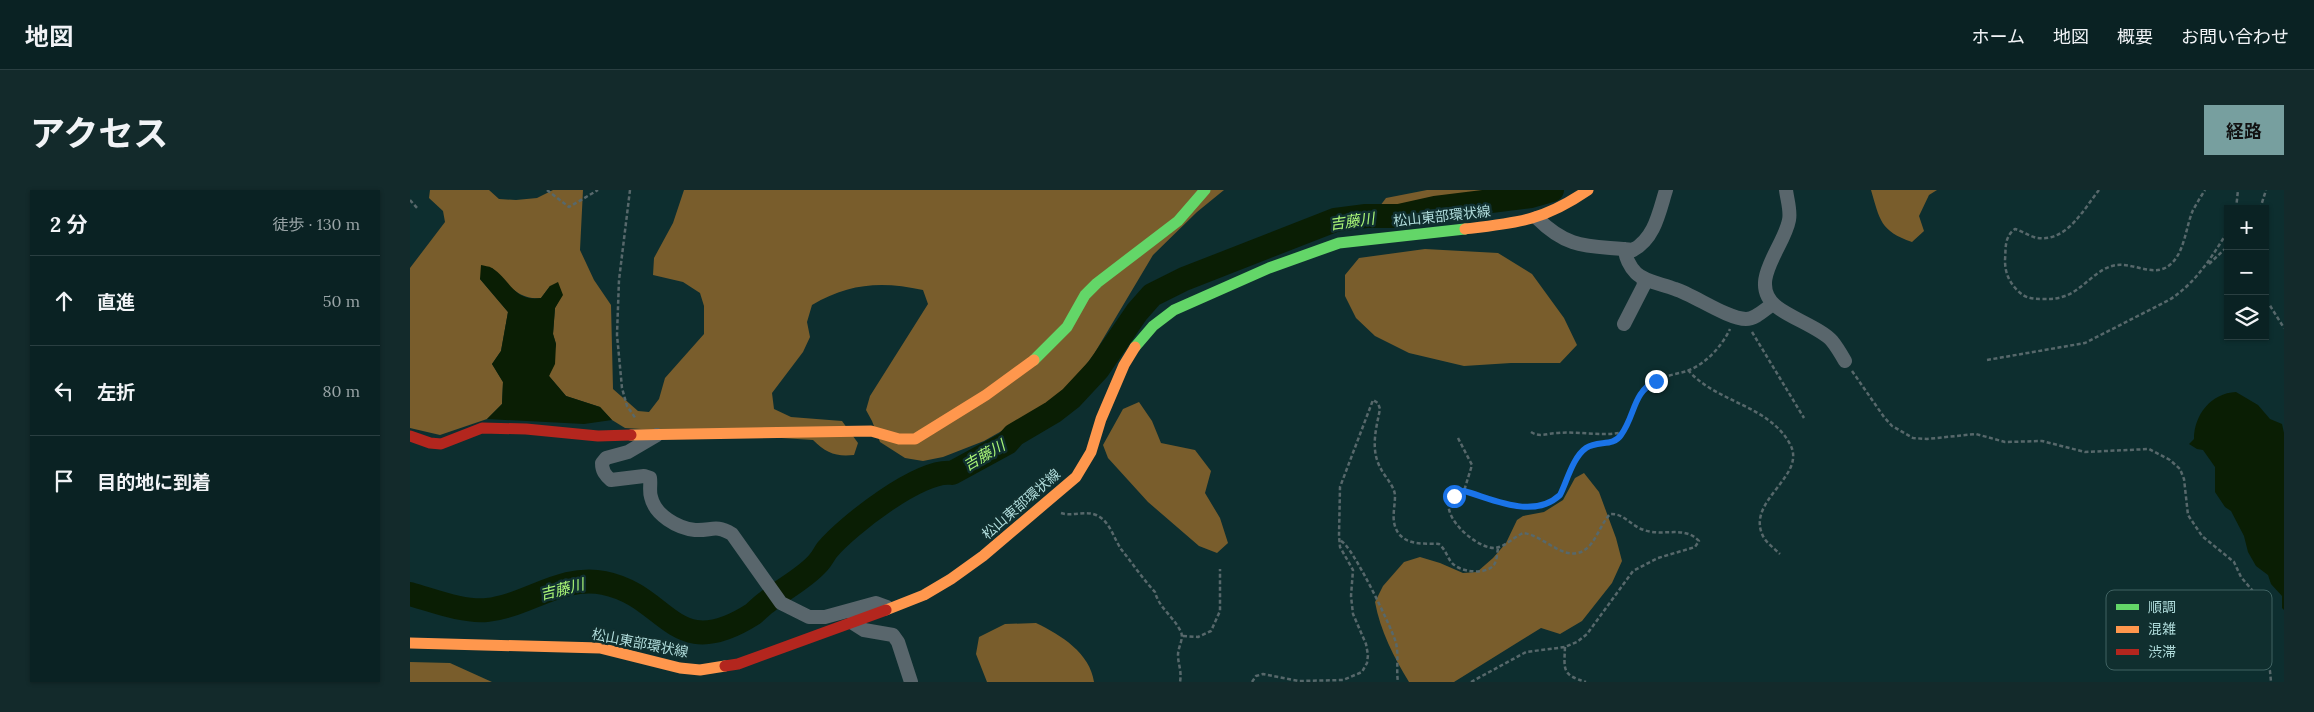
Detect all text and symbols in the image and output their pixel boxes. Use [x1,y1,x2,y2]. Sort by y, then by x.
text: 地図 [25,21,73,52]
text: ホーム [1972,25,2025,48]
text: 地図 [2053,25,2089,48]
text: 概要 [2117,25,2153,48]
text: お問い合わせ [2181,25,2289,48]
button: 経路 [2204,105,2284,155]
text: アクセス [30,111,168,156]
street label: 松山東部環状線 [1392,202,1492,230]
map controls [2224,205,2269,340]
button: + [2224,205,2269,250]
water label: 吉藤川 [1328,208,1378,234]
text: 2 分 [50,211,88,238]
text: 徒歩 · 130 m [272,214,360,234]
button: − [2224,250,2269,295]
icon: ahead [50,287,78,315]
text: 直進 [97,290,135,314]
text: 50 m [323,291,360,311]
button: layers [2224,295,2269,340]
route end [1645,370,1668,393]
icon: left [50,377,78,405]
text: 左折 [97,380,135,404]
text: 80 m [323,381,360,401]
water label: 吉藤川 [960,435,1010,474]
street label: 松山東部環状線 [978,465,1064,543]
icon: arrive [50,467,78,495]
text: 目的地に到着 [97,470,211,494]
route start [1443,485,1466,508]
water label: 吉藤川 [538,574,588,604]
legend [2106,590,2272,670]
text: 順調 [2148,598,2176,616]
text: 混雑 [2148,620,2176,638]
street label: 松山東部環状線 [590,625,690,661]
text: 渋滞 [2148,643,2176,661]

